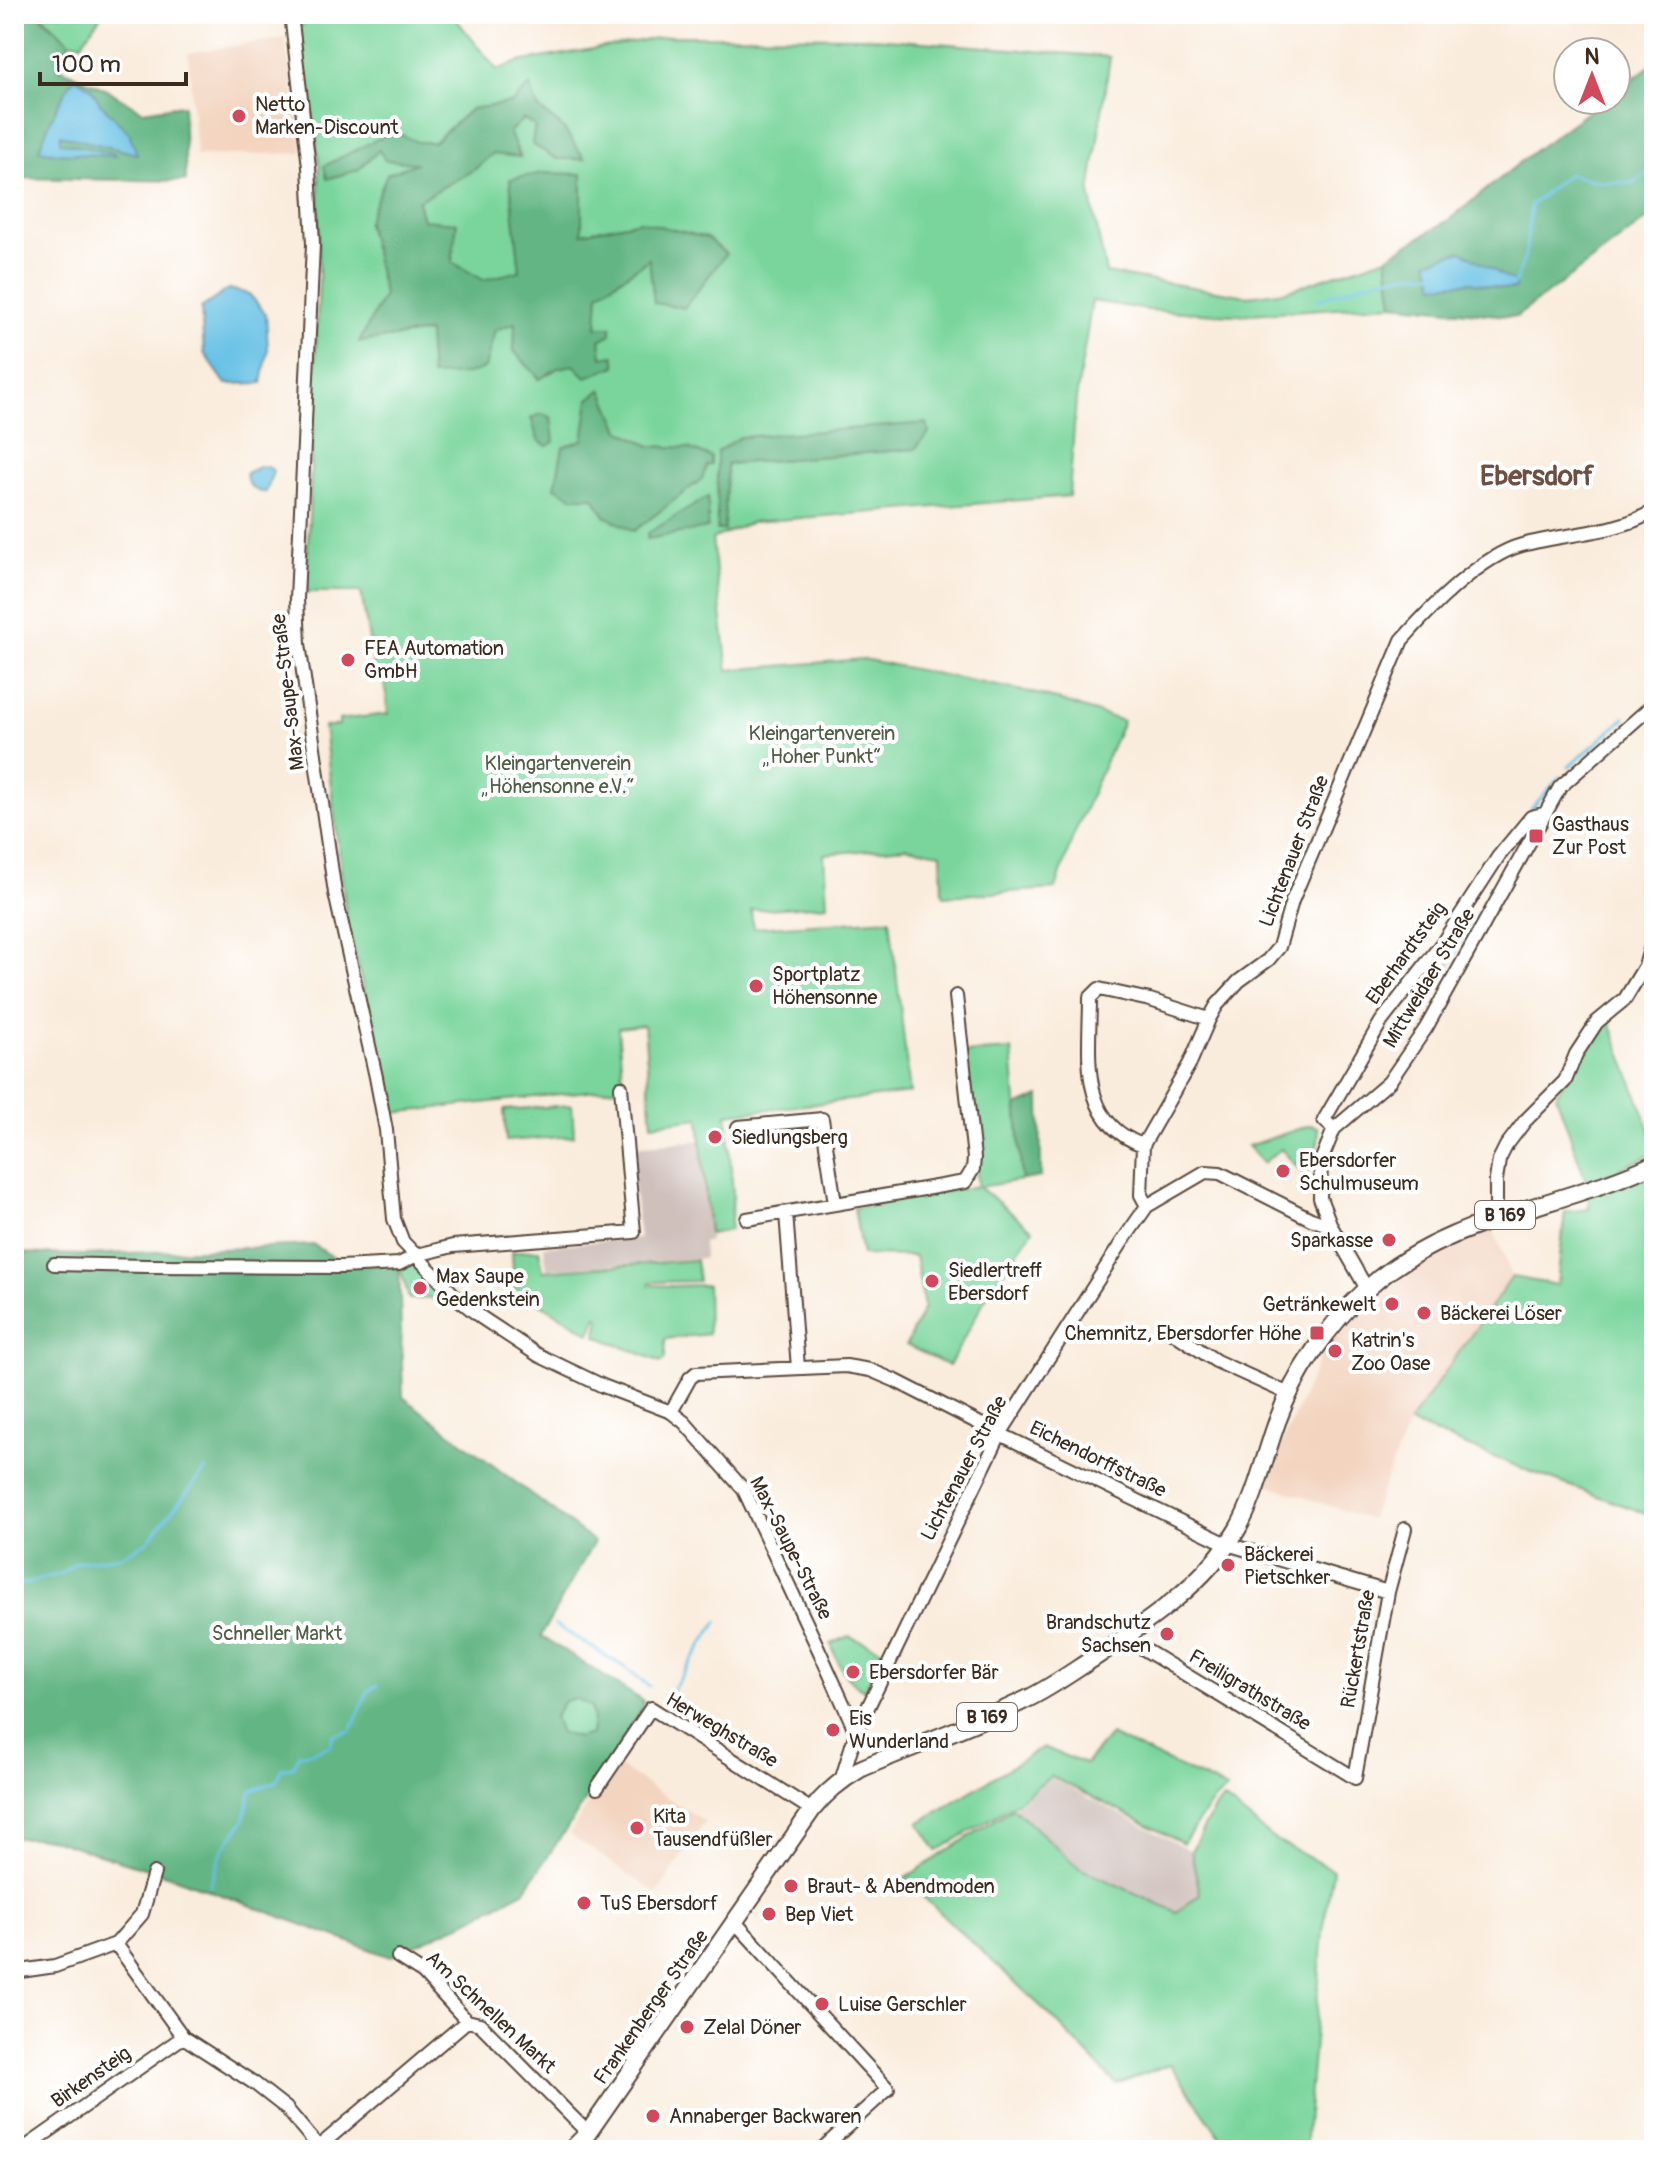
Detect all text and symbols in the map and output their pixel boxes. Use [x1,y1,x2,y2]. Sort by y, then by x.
scale bar [40,36,186,86]
north arrow [1552,36,1632,116]
text: N [1585,43,1600,71]
text: 100 m [52,50,121,79]
place label: Netto Marken-Discount [255,92,400,140]
marker: Netto Marken-Discount [230,107,248,125]
district label: Ebersdorf [1480,459,1595,494]
street label: Max-Saupe-Straße [266,612,310,772]
place label: FEA Automation GmbH [364,636,504,684]
marker: FEA Automation GmbH [339,651,357,669]
park label: Kleingartenverein „Hoher Punkt“ [749,721,895,769]
park label: Kleingartenverein „Höhensonne e.V.“ [481,751,635,799]
street label: Lichtenauer Straße [1254,772,1334,930]
place label: Gasthaus Zur Post [1552,812,1629,860]
marker: Gasthaus Zur Post [1527,827,1545,845]
street label: Eberhardtsteig [1360,897,1452,1009]
street label: Mittweidaer Straße [1378,904,1481,1052]
place label: Sportplatz Höhensonne [772,962,877,1010]
marker: Sportplatz Höhensonne [747,977,765,995]
place label: Siedlungsberg [731,1125,848,1150]
marker: Siedlungsberg [706,1128,724,1146]
place label: Ebersdorfer Schulmuseum [1299,1148,1419,1196]
marker: Ebersdorfer Schulmuseum [1274,1162,1292,1180]
road number: B 169 [1475,1201,1535,1229]
place label: Sparkasse [1290,1228,1373,1253]
marker: Sparkasse [1380,1231,1398,1249]
place label: Siedlertreff Ebersdorf [948,1258,1042,1306]
place label: Max Saupe Gedenkstein [436,1264,540,1312]
marker: Siedlertreff Ebersdorf [923,1272,941,1290]
marker: Max Saupe Gedenkstein [411,1279,429,1297]
place label: Getränkewelt [1262,1292,1377,1317]
marker: Getränkewelt [1383,1295,1401,1313]
place label: Bäckerei Löser [1440,1301,1562,1326]
marker: Bäckerei Löser [1415,1304,1433,1322]
place label: Chemnitz, Ebersdorfer Höhe [1065,1321,1301,1346]
marker: Chemnitz, Ebersdorfer Höhe [1308,1324,1326,1342]
place label: Katrin's Zoo Oase [1351,1328,1431,1376]
marker: Katrin's Zoo Oase [1326,1342,1344,1360]
street label: Lichtenauer Straße [915,1391,1013,1545]
street label: Eichendorffstraße [1026,1415,1170,1503]
street label: Max-Saupe-Straße [744,1472,838,1624]
place label: Bäckerei Pietschker [1244,1542,1330,1590]
marker: Bäckerei Pietschker [1219,1556,1237,1574]
street label: Rückertstraße [1335,1588,1381,1710]
place label: Brandschutz Sachsen [1046,1610,1151,1658]
park label: Schneller Markt [212,1621,343,1646]
marker: Brandschutz Sachsen [1158,1625,1176,1643]
street label: Freiligrathstraße [1184,1644,1316,1736]
place label: Ebersdorfer Bär [869,1660,999,1685]
marker: Ebersdorfer Bär [844,1663,862,1681]
street label: Herweghstraße [662,1687,783,1773]
road number: B 169 [957,1703,1017,1731]
place label: Eis Wunderland [849,1706,949,1754]
marker: Eis Wunderland [824,1721,842,1739]
place label: Kita Tausendfüßler [653,1804,773,1852]
marker: Kita Tausendfüßler [628,1819,646,1837]
place label: Braut- & Abendmoden [807,1874,995,1899]
marker: Braut- & Abendmoden [782,1877,800,1895]
place label: TuS Ebersdorf [600,1891,718,1916]
marker: TuS Ebersdorf [575,1894,593,1912]
place label: Bep Viet [785,1902,854,1927]
marker: Bep Viet [760,1905,778,1923]
street label: Frankenberger Straße [588,1925,714,2089]
street label: Am Schnellen Markt [421,1945,562,2079]
place label: Luise Gerschler [838,1992,967,2017]
marker: Luise Gerschler [813,1995,831,2013]
place label: Zelal Döner [703,2015,801,2040]
marker: Zelal Döner [678,2018,696,2036]
street label: Birkensteig [46,2041,136,2113]
place label: Annaberger Backwaren [669,2104,862,2129]
marker: Annaberger Backwaren [644,2107,662,2125]

